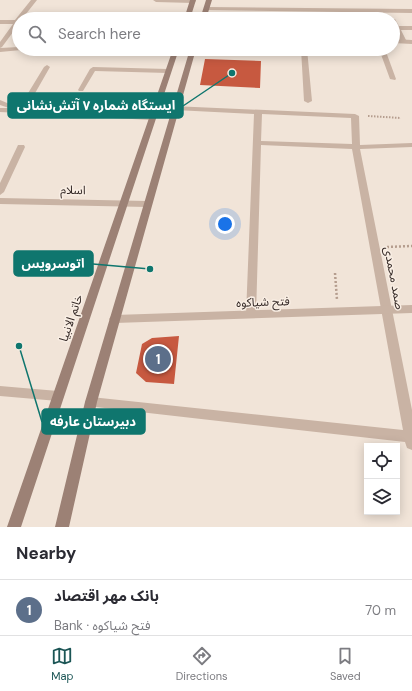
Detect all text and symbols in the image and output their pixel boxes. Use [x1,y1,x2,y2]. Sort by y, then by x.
search box [12,12,400,56]
icon: search [26,23,48,45]
text: Search here [58,24,141,44]
callout: ایستگاه شماره ۷ آتش‌نشانی [8,93,183,118]
text: ایستگاه شماره ۷ آتش‌نشانی [17,97,175,114]
street label: اسلام [60,182,86,199]
your location [215,214,235,234]
street label: صمد محمدی [380,245,408,311]
callout: اتوسرویس [14,251,93,276]
text: اتوسرویس [21,255,85,272]
street label: خاتم الانبیا [55,292,88,344]
street label: فتح شیاکوه [236,293,290,312]
pin: 1 [145,344,171,374]
callout: دبیرستان عارفه [42,409,145,434]
text: دبیرستان عارفه [50,413,136,430]
map controls [364,443,400,515]
button: locate [364,443,400,479]
button: layers [364,479,400,515]
text: Nearby [16,542,76,564]
text: بانک مهر اقتصاد [54,586,159,606]
text: 1 [27,602,31,619]
text: 70 m [365,602,396,619]
text: Bank · فتح شیاکوه [54,617,151,634]
tab: Map [51,645,73,683]
tab: Directions [176,645,228,683]
tab: Saved [330,645,361,683]

